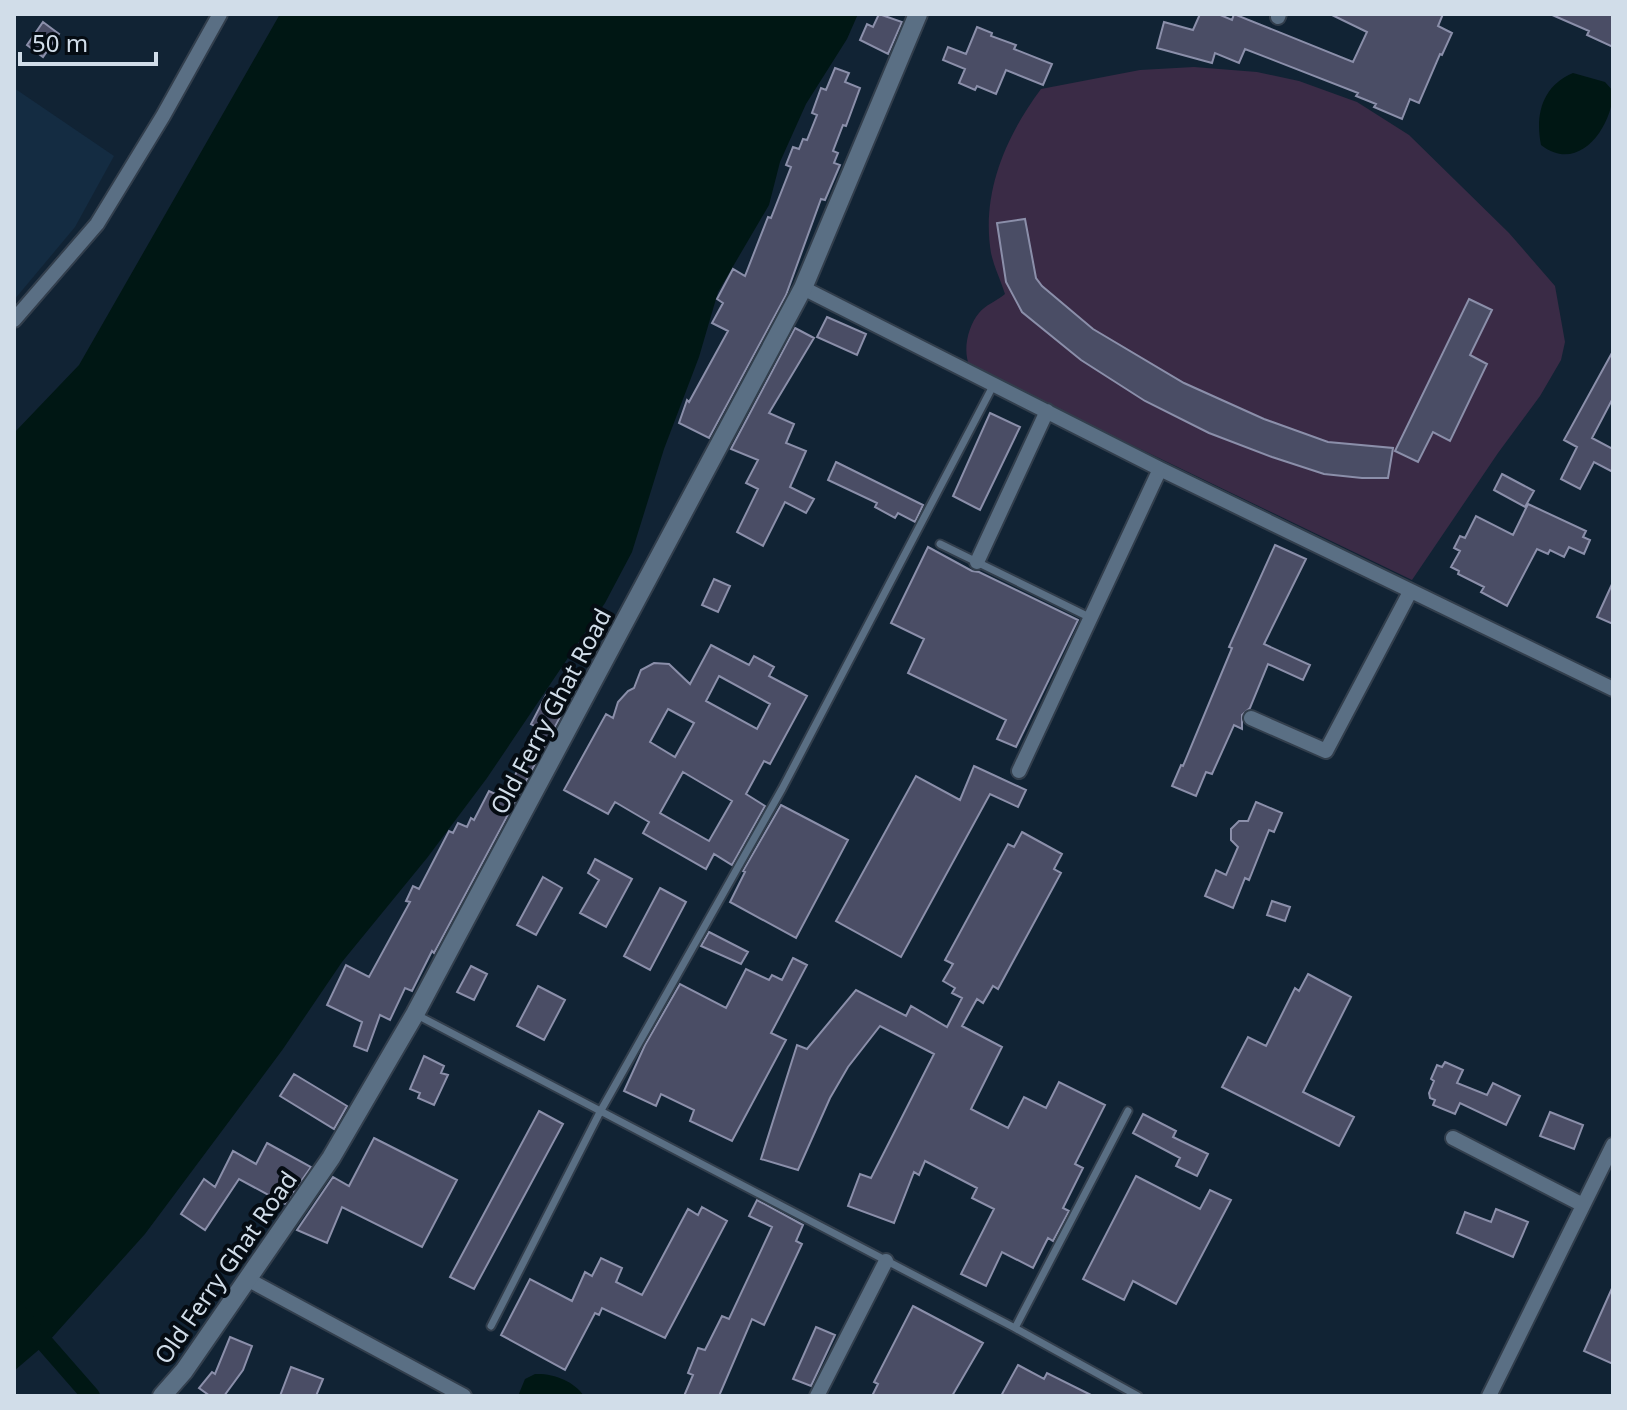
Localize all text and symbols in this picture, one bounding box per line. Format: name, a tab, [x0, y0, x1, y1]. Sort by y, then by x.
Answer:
scale bar	[20, 16, 156, 66]
text: 50 m	[32, 26, 88, 59]
street label: Old Ferry Ghat Road	[482, 602, 618, 820]
street label: Old Ferry Ghat Road	[146, 1164, 304, 1370]

